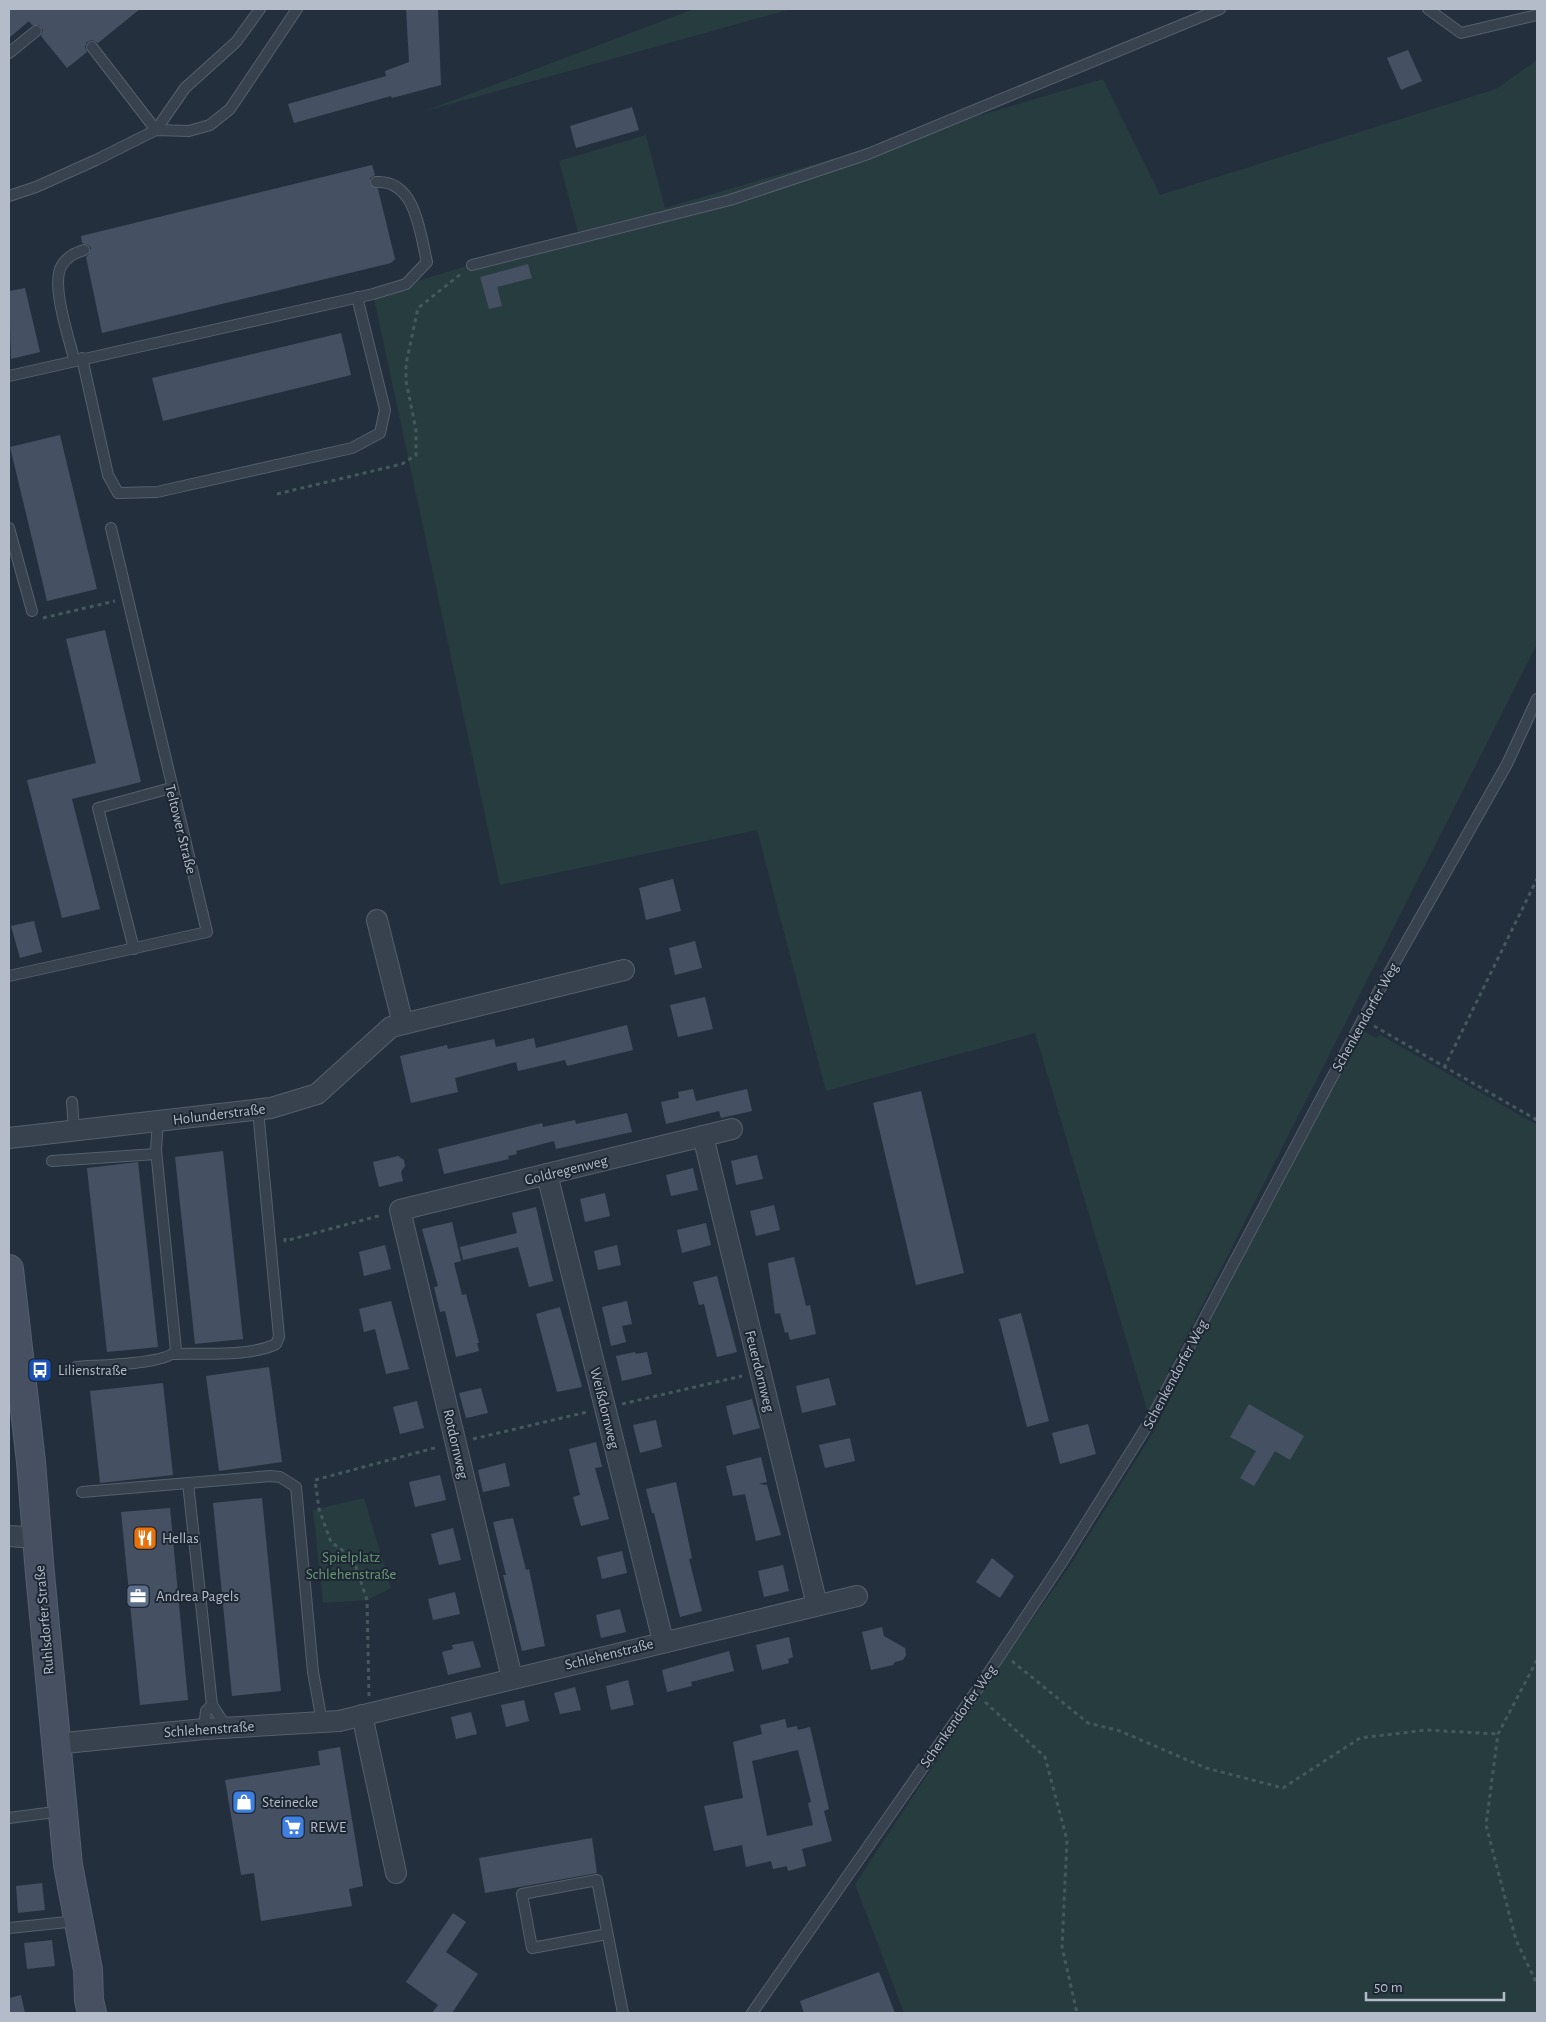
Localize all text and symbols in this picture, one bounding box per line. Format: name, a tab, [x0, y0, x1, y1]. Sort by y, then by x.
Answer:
street label: Teltower Straße	[162, 783, 199, 875]
street label: Schenkendorfer Weg	[1329, 960, 1402, 1074]
street label: Holunderstraße	[172, 1101, 266, 1128]
street label: Goldregenweg	[523, 1153, 610, 1188]
street label: Schenkendorfer Weg	[1140, 1317, 1211, 1431]
street label: Feuerdornweg	[742, 1329, 777, 1414]
bus stop icon: Lilienstraße	[27, 1357, 53, 1383]
place label: Lilienstraße	[58, 1363, 127, 1378]
street label: Weißdornweg	[587, 1366, 622, 1451]
street label: Rotdornweg	[440, 1408, 471, 1481]
restaurant icon: Hellas	[132, 1525, 158, 1551]
place label: Hellas	[162, 1531, 199, 1546]
park label: Spielplatz Schlehenstraße	[306, 1550, 396, 1582]
street label: Ruhlsdorfer Straße	[32, 1565, 57, 1675]
office icon: Andrea Pagels	[125, 1583, 151, 1609]
place label: Andrea Pagels	[156, 1589, 239, 1604]
street label: Schlehenstraße	[563, 1636, 655, 1673]
street label: Schenkendorfer Weg	[917, 1662, 1000, 1770]
street label: Schlehenstraße	[163, 1719, 255, 1740]
shop icon: Steinecke	[231, 1789, 257, 1815]
place label: Steinecke	[262, 1795, 318, 1810]
supermarket icon: REWE	[280, 1814, 306, 1840]
place label: REWE	[310, 1820, 346, 1835]
scale bar	[1366, 1970, 1504, 2002]
text: 50 m	[1374, 1980, 1403, 1995]

